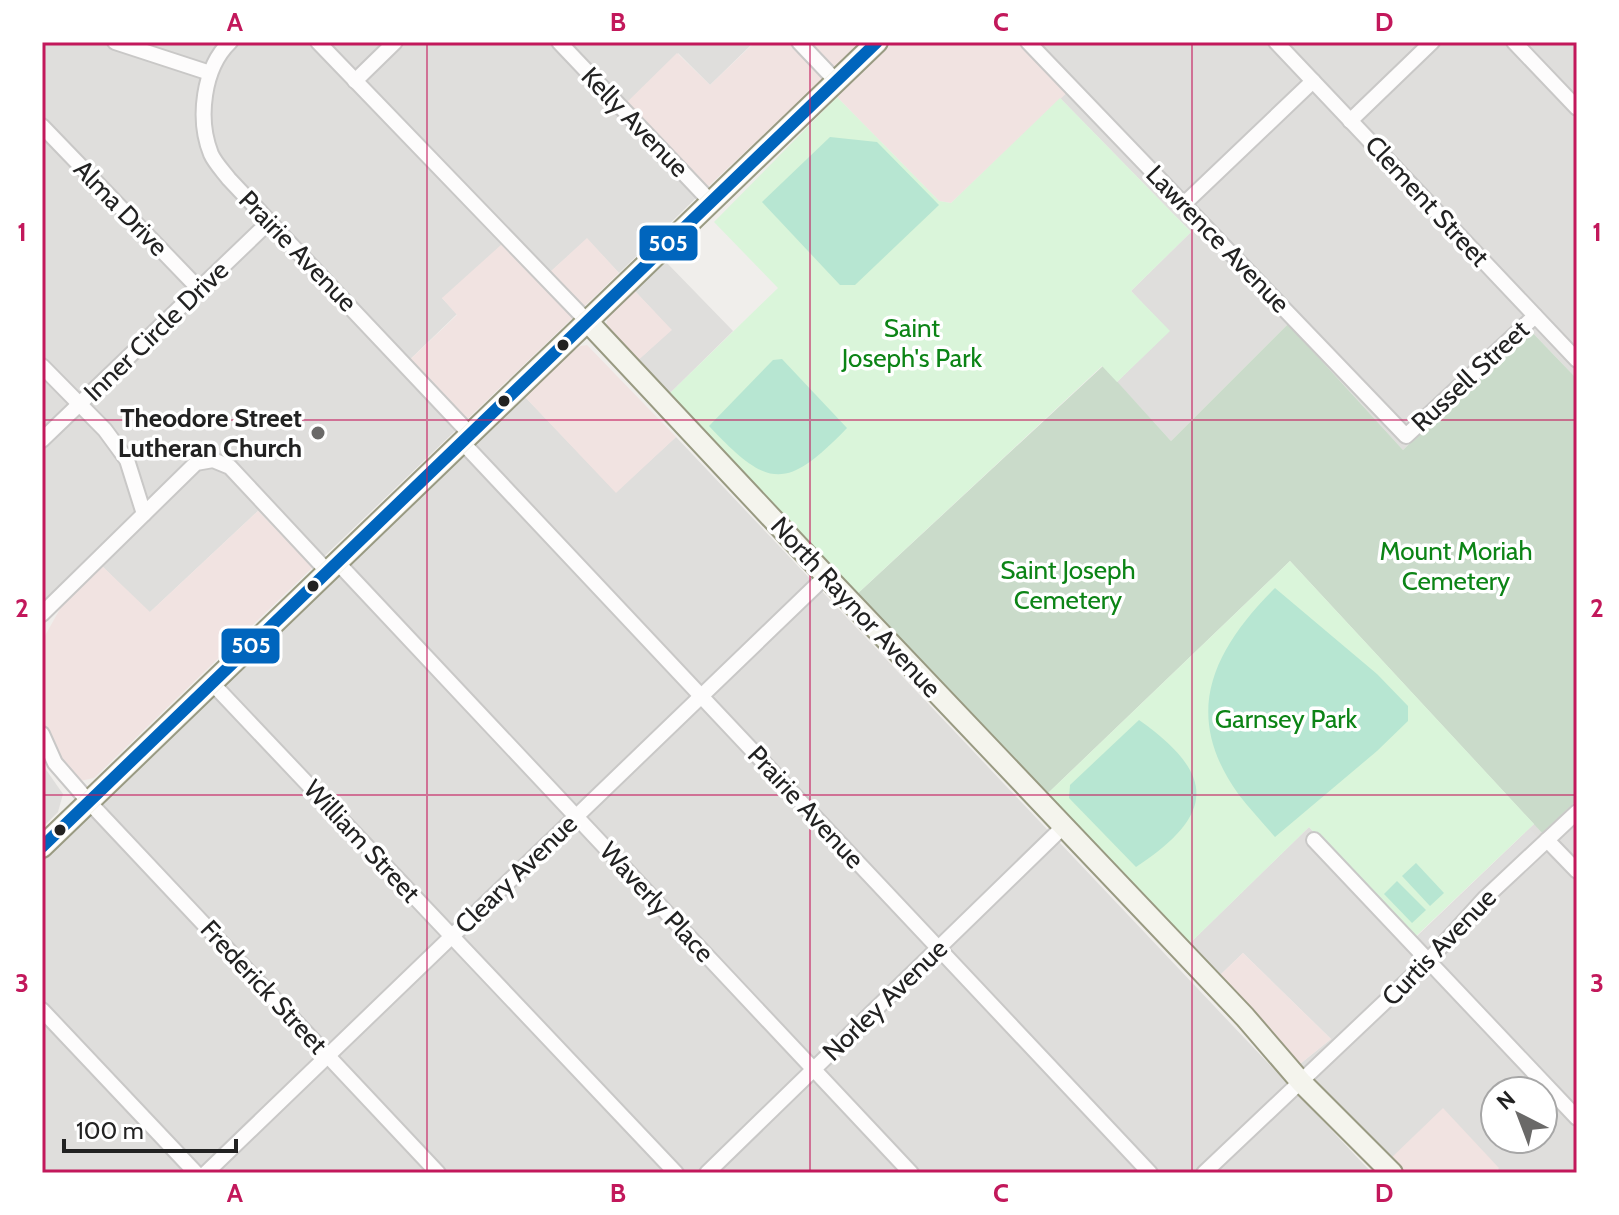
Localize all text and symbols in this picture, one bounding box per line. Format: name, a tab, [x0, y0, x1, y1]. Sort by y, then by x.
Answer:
text: A	[227, 6, 244, 38]
text: B	[610, 6, 626, 38]
text: C	[993, 6, 1009, 38]
text: D	[1375, 6, 1393, 38]
street label: Kelly Avenue	[575, 60, 695, 184]
street label: Clement Street	[1358, 129, 1496, 273]
street label: Alma Drive	[67, 153, 175, 263]
street label: Lawrence Avenue	[1139, 158, 1297, 320]
street label: Prairie Avenue	[232, 184, 364, 318]
text: 1	[17, 216, 27, 248]
text: 1	[1592, 216, 1602, 248]
line badge: 505	[638, 224, 699, 262]
text: 505	[648, 230, 688, 257]
street label: Inner Circle Drive	[77, 254, 235, 408]
park label: Saint Joseph's Park	[841, 312, 983, 374]
street label: Russell Street	[1405, 313, 1535, 438]
unlabelled marker	[555, 337, 571, 353]
unlabelled marker	[496, 393, 512, 409]
place label: Theodore Street Lutheran Church	[118, 402, 302, 464]
marker: Theodore Street Lutheran Church	[309, 424, 327, 442]
street label: North Raynor Avenue	[764, 510, 948, 704]
park label: Mount Moriah Cemetery	[1379, 535, 1533, 597]
park label: Saint Joseph Cemetery	[1000, 554, 1136, 616]
unlabelled marker	[305, 578, 321, 594]
text: 2	[15, 592, 29, 624]
text: 2	[1590, 592, 1604, 624]
line badge: 505	[220, 627, 281, 665]
text: 505	[231, 632, 271, 659]
park label: Garnsey Park	[1215, 703, 1358, 735]
street label: Prairie Avenue	[741, 739, 871, 875]
street label: William Street	[297, 773, 427, 909]
street label: Cleary Avenue	[448, 808, 584, 940]
unlabelled marker	[52, 822, 68, 838]
street label: Waverly Place	[593, 835, 721, 969]
street label: Curtis Avenue	[1375, 882, 1503, 1012]
street label: Frederick Street	[194, 913, 334, 1061]
street label: Norley Avenue	[816, 933, 954, 1067]
text: 3	[15, 967, 29, 999]
text: 3	[1590, 967, 1604, 999]
north arrow	[1479, 1075, 1559, 1155]
text: N	[1491, 1085, 1521, 1116]
scale bar	[64, 1103, 236, 1153]
text: 100 m	[76, 1116, 144, 1145]
text: A	[227, 1177, 244, 1209]
text: B	[610, 1177, 626, 1209]
text: C	[993, 1177, 1009, 1209]
text: D	[1375, 1177, 1393, 1209]

